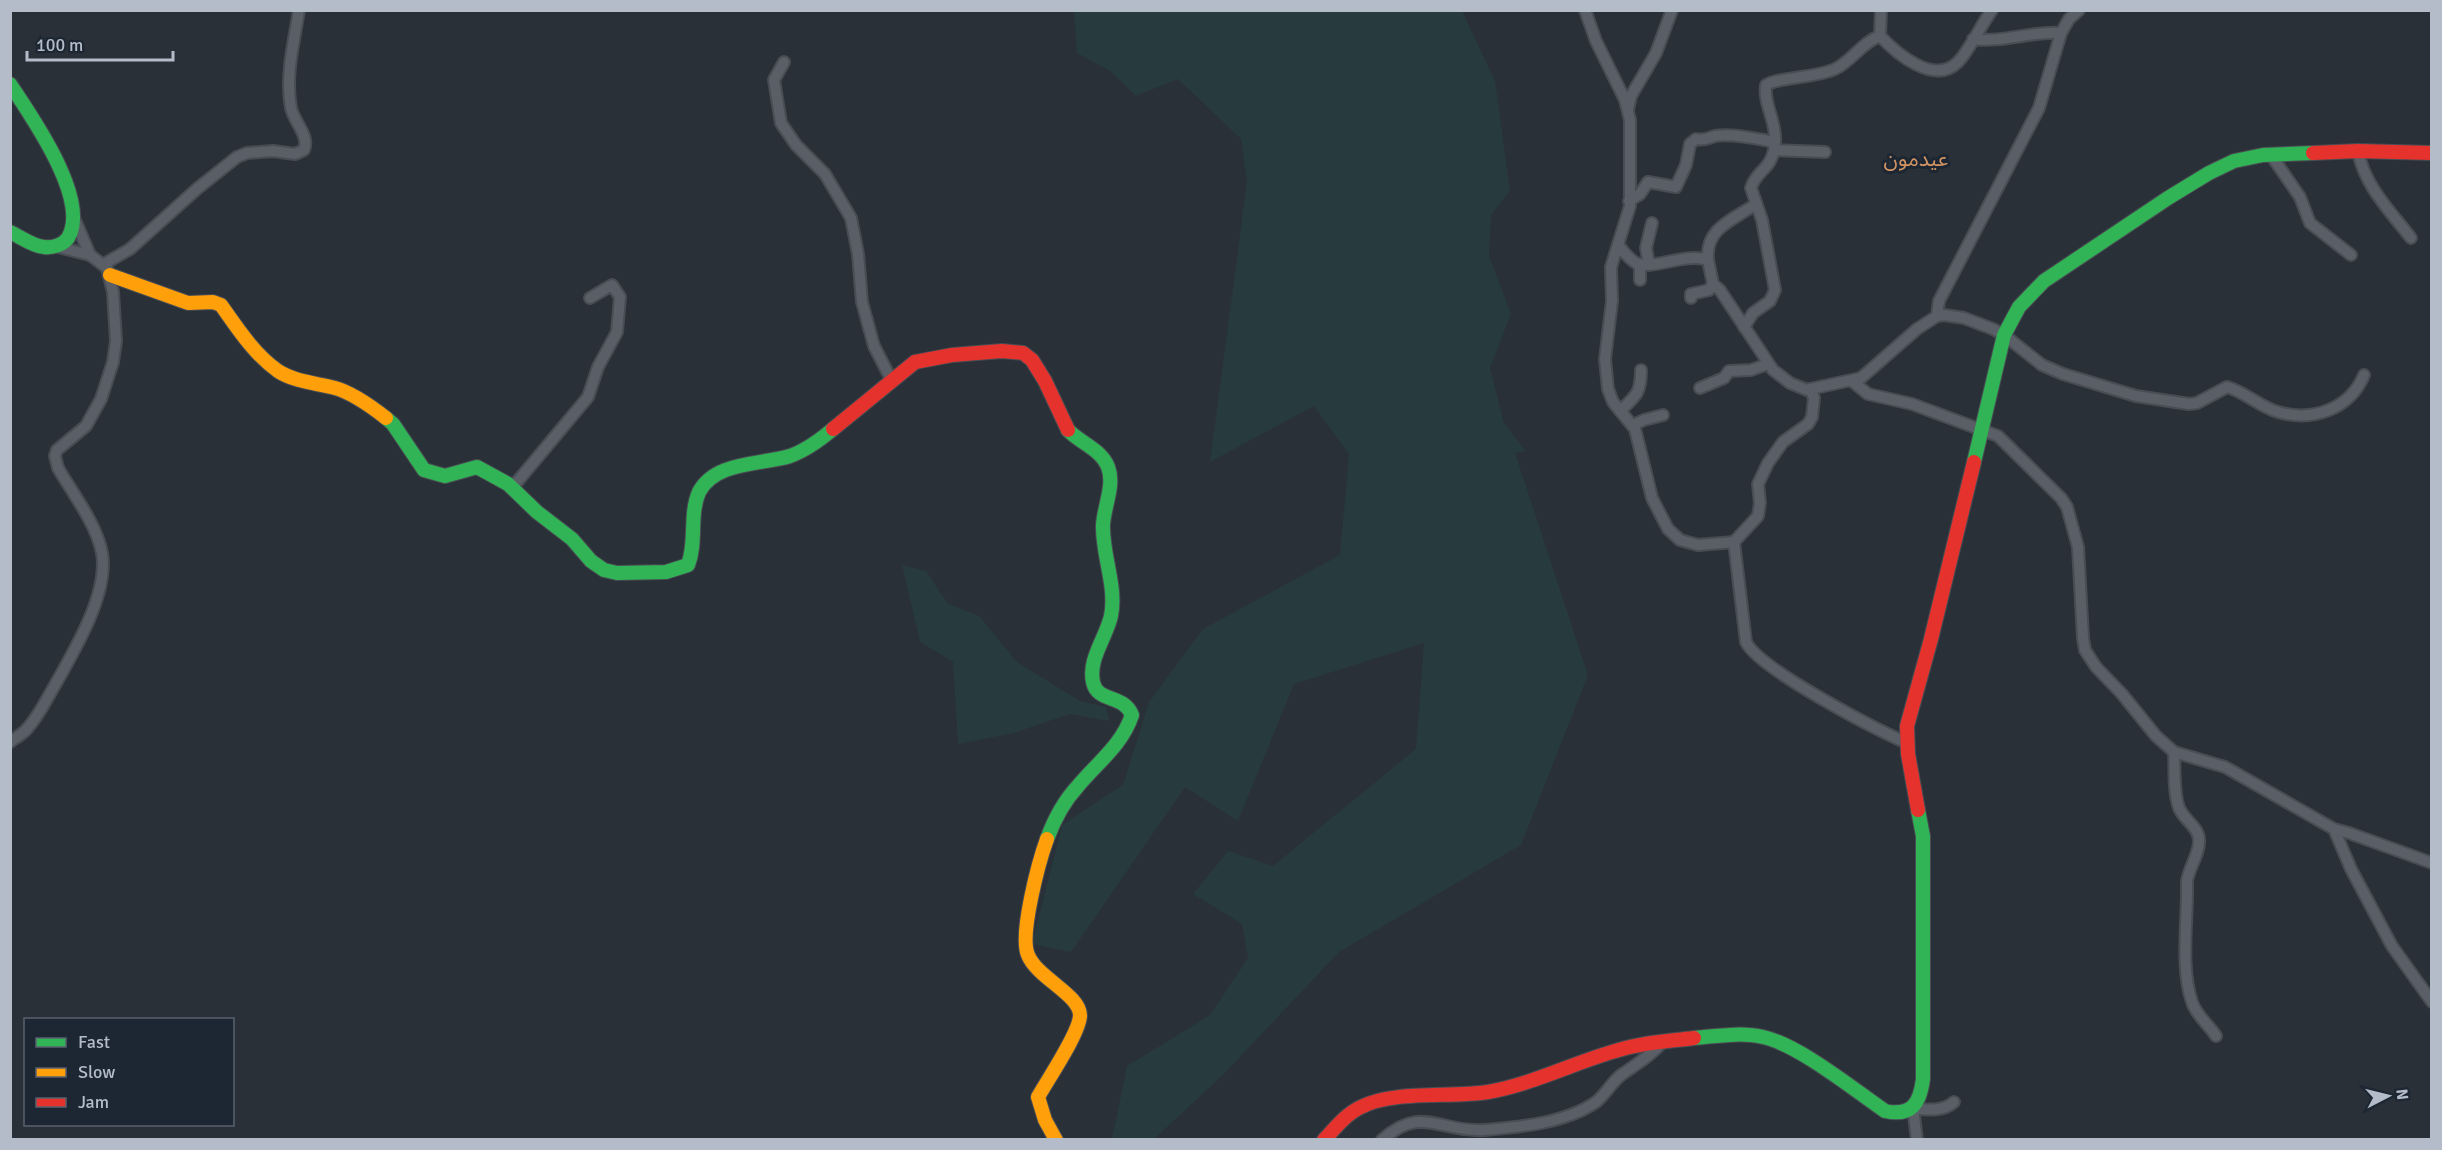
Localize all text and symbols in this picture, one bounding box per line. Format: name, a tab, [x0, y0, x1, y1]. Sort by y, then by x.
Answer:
scale bar	[27, 24, 172, 62]
text: 100 m	[36, 34, 83, 56]
district label: عيدمون	[1884, 146, 1948, 172]
legend	[24, 1018, 234, 1126]
text: Fast	[78, 1031, 110, 1053]
text: Slow	[78, 1061, 115, 1083]
north arrow	[2358, 1066, 2418, 1126]
text: N	[2391, 1088, 2412, 1101]
text: Jam	[78, 1091, 109, 1113]

